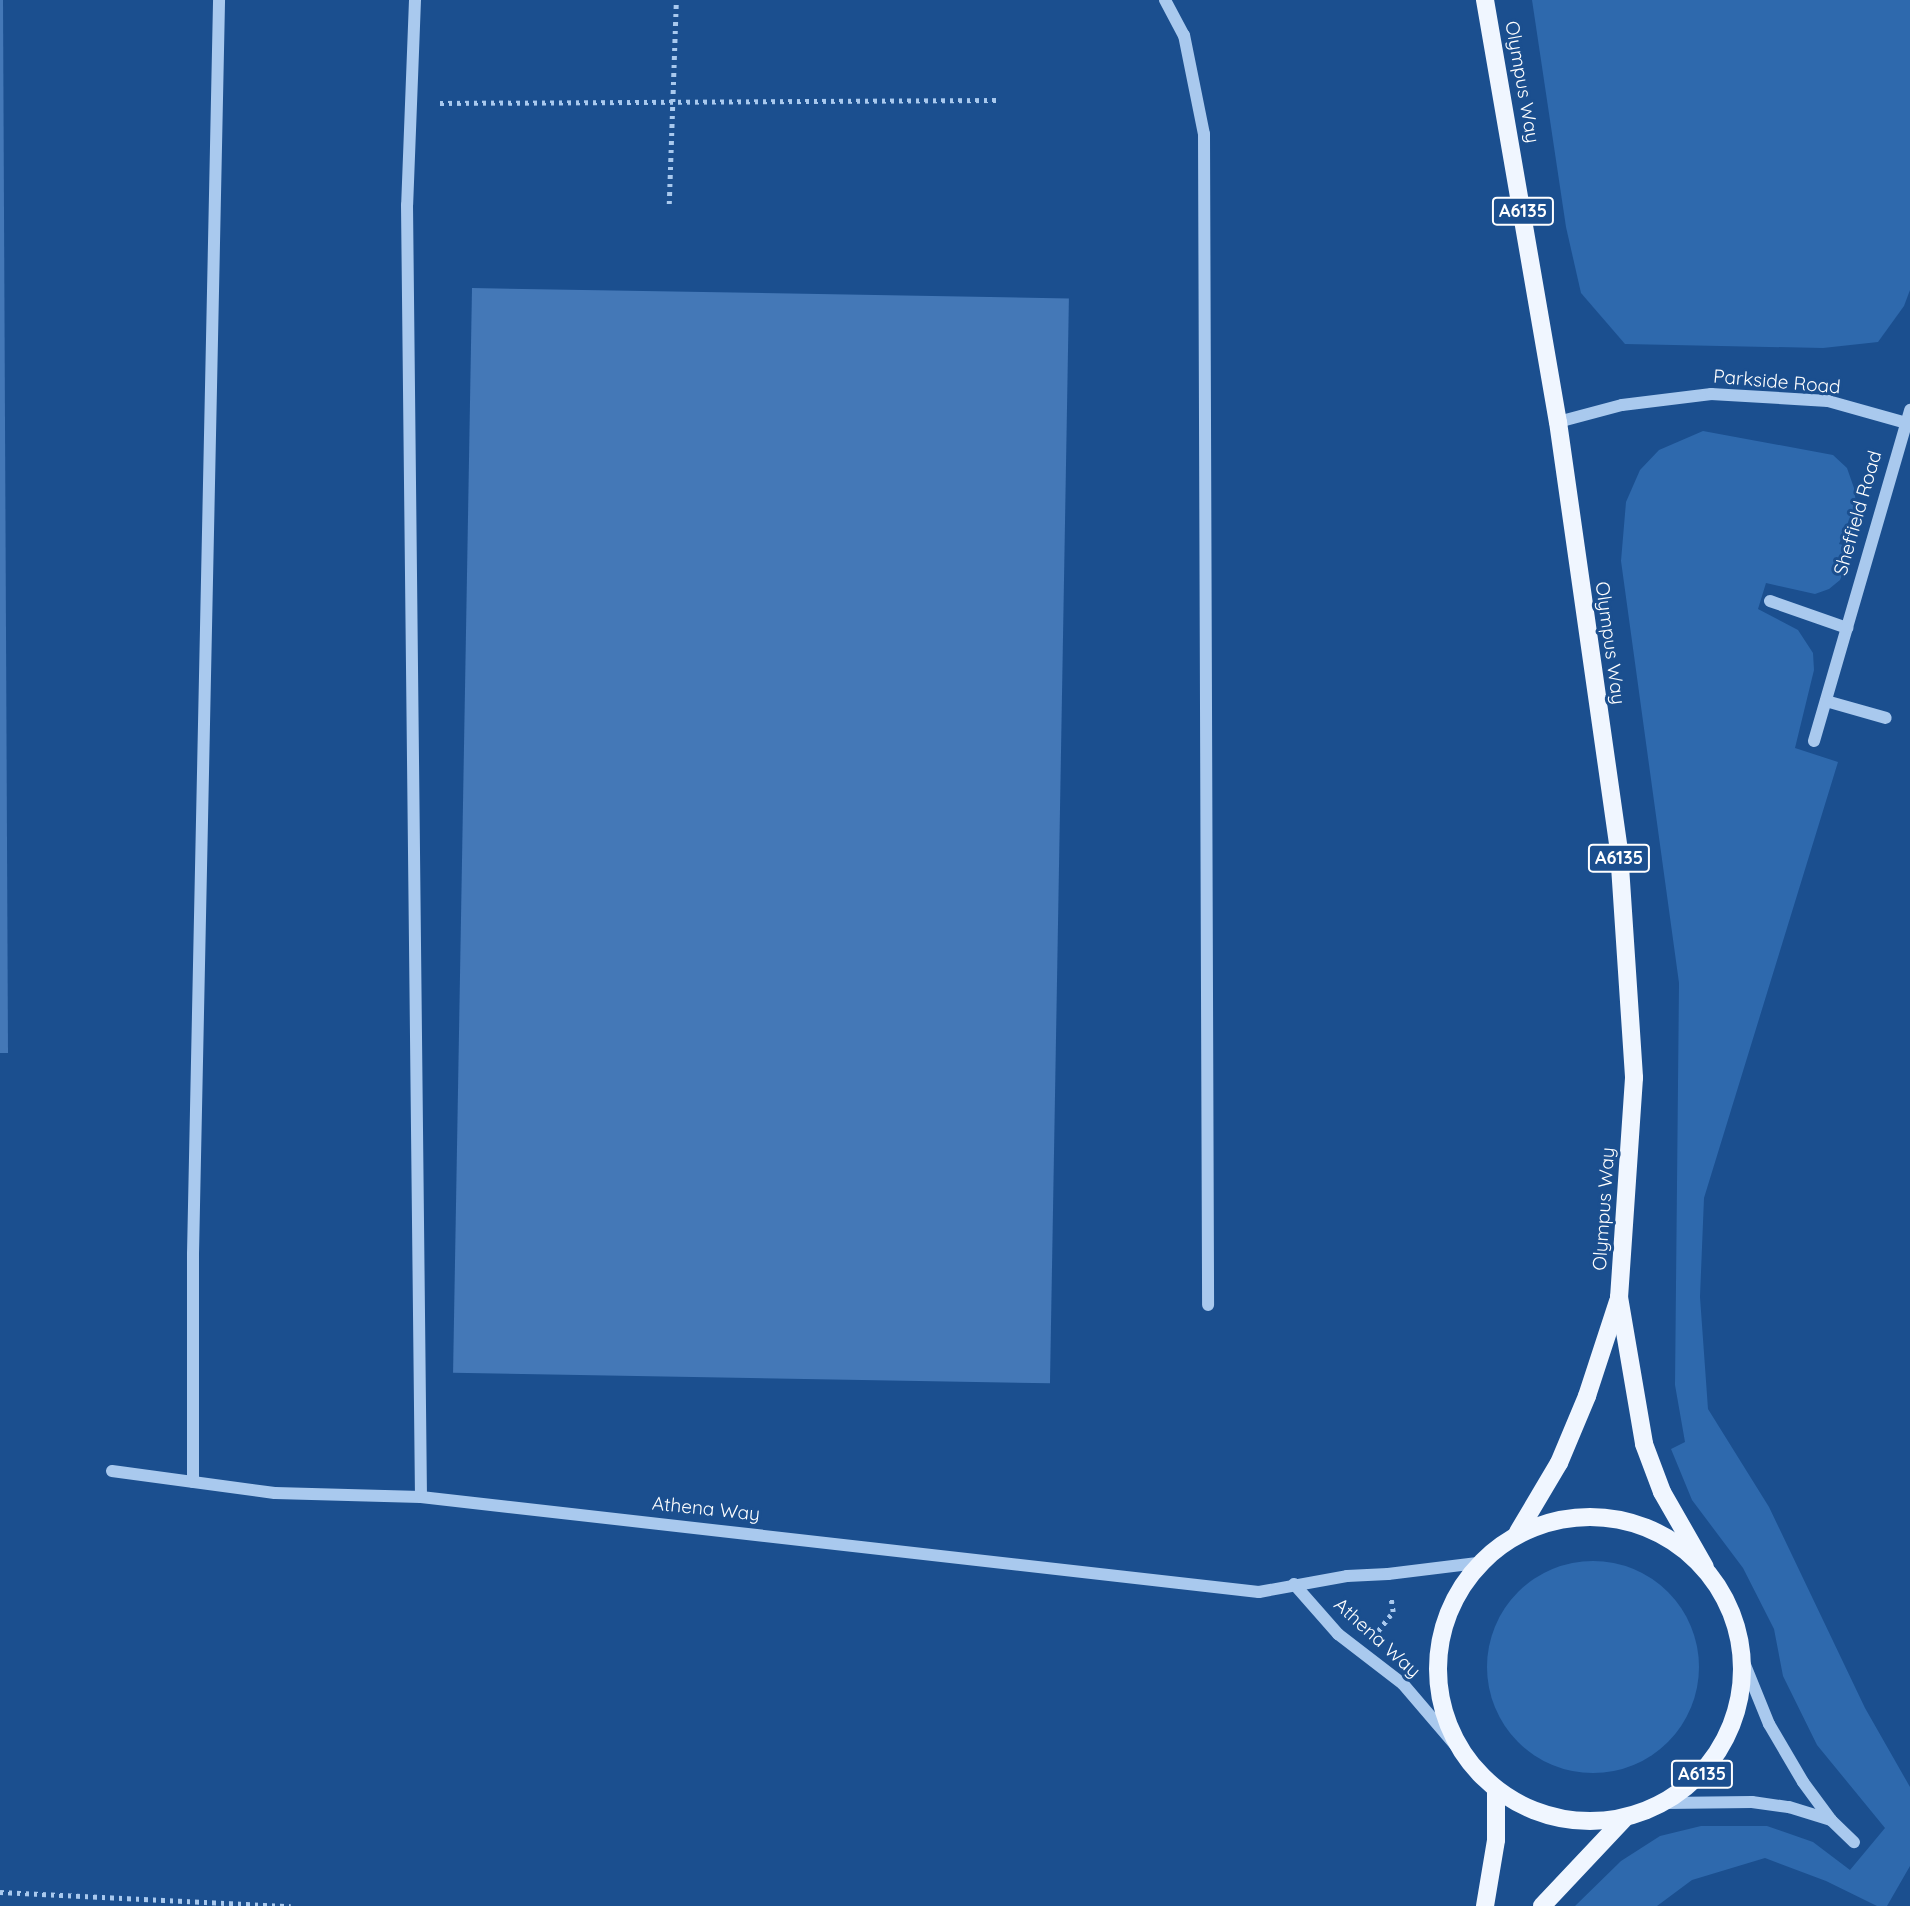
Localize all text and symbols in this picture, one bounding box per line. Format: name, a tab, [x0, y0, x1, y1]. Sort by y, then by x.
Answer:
street label: Olympus Way	[1500, 19, 1544, 145]
road number: A6135	[1492, 196, 1554, 226]
street label: Parkside Road	[1712, 365, 1842, 399]
street label: Sheffield Road	[1829, 448, 1887, 578]
street label: Olympus Way	[1590, 580, 1630, 706]
road number: A6135	[1588, 844, 1650, 872]
street label: Olympus Way	[1588, 1147, 1620, 1271]
street label: Athena Way	[651, 1492, 761, 1526]
street label: Athena Way	[1329, 1593, 1425, 1683]
road number: A6135	[1670, 1759, 1734, 1788]

